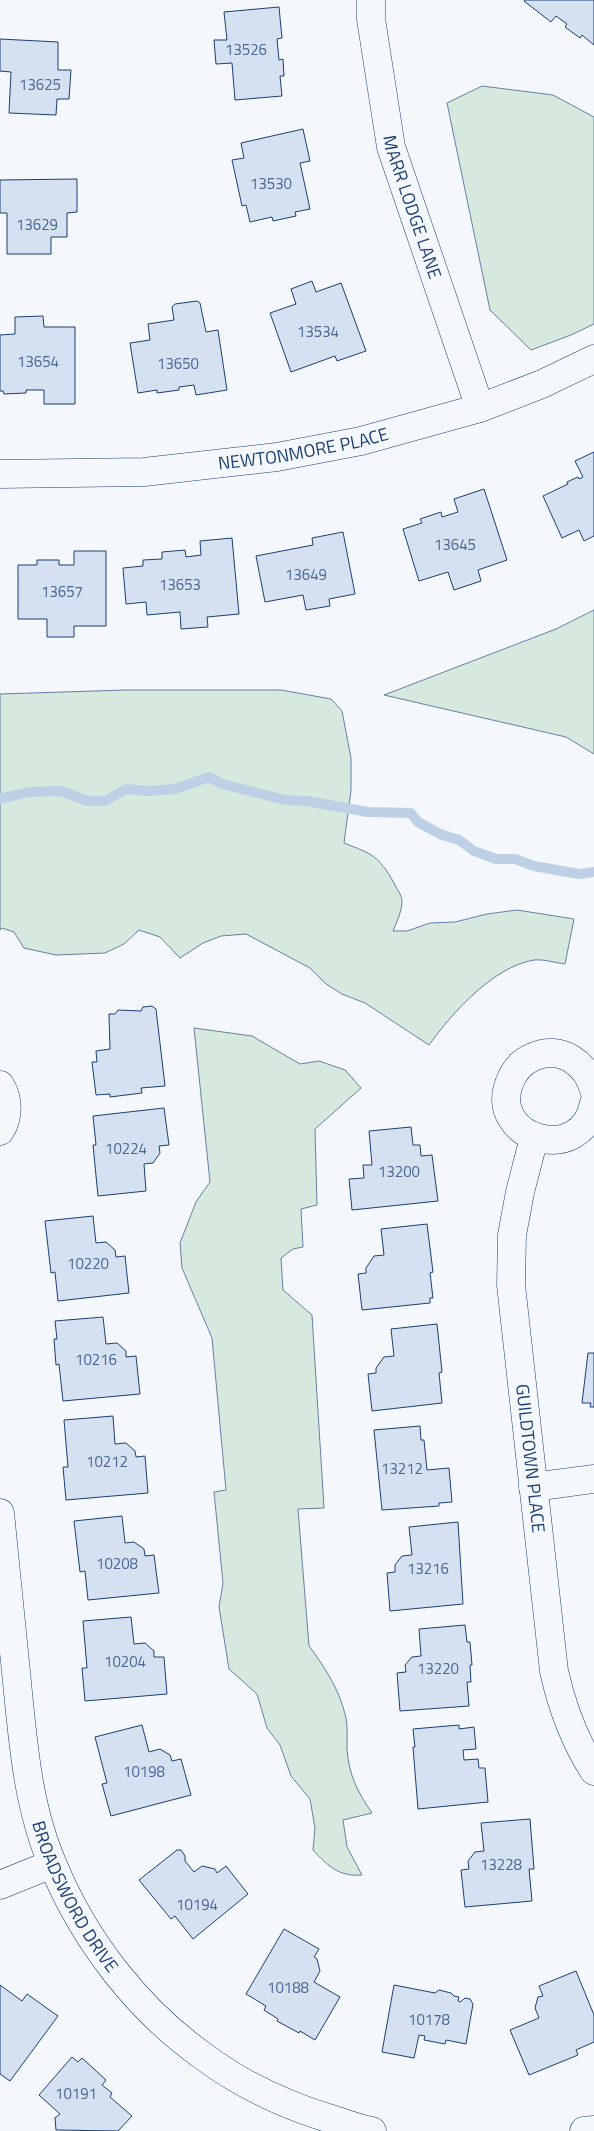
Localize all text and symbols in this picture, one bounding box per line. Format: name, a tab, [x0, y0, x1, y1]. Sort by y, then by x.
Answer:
house number: 13526	[225, 38, 267, 61]
house number: 13625	[19, 73, 61, 96]
street label: MARR LODGE LANE	[376, 133, 449, 282]
house number: 13530	[250, 172, 292, 195]
house number: 13629	[16, 213, 58, 236]
house number: 13534	[297, 320, 339, 343]
house number: 13654	[17, 350, 59, 373]
house number: 13650	[157, 352, 199, 375]
street label: NEWTONMORE PLACE	[216, 420, 392, 477]
house number: 13645	[434, 533, 476, 556]
house number: 13649	[285, 563, 327, 586]
house number: 13653	[159, 573, 201, 596]
house number: 13657	[41, 580, 83, 603]
house number: 10224	[105, 1137, 147, 1160]
house number: 13200	[378, 1160, 420, 1183]
house number: 10220	[67, 1252, 109, 1275]
house number: 10216	[75, 1348, 117, 1371]
street label: GUILDTOWN PLACE	[509, 1383, 553, 1534]
house number: 10212	[86, 1450, 128, 1473]
house number: 13212	[381, 1457, 423, 1480]
house number: 10208	[96, 1552, 138, 1575]
house number: 13216	[407, 1557, 449, 1580]
house number: 10204	[104, 1650, 146, 1673]
house number: 13220	[417, 1657, 459, 1680]
house number: 10198	[123, 1760, 165, 1783]
street label: BROADSWORD DRIVE	[25, 1818, 125, 1978]
house number: 13228	[480, 1853, 522, 1876]
house number: 10194	[176, 1893, 218, 1916]
house number: 10188	[267, 1976, 309, 1999]
house number: 10178	[408, 2008, 450, 2031]
house number: 10191	[55, 2082, 97, 2105]

